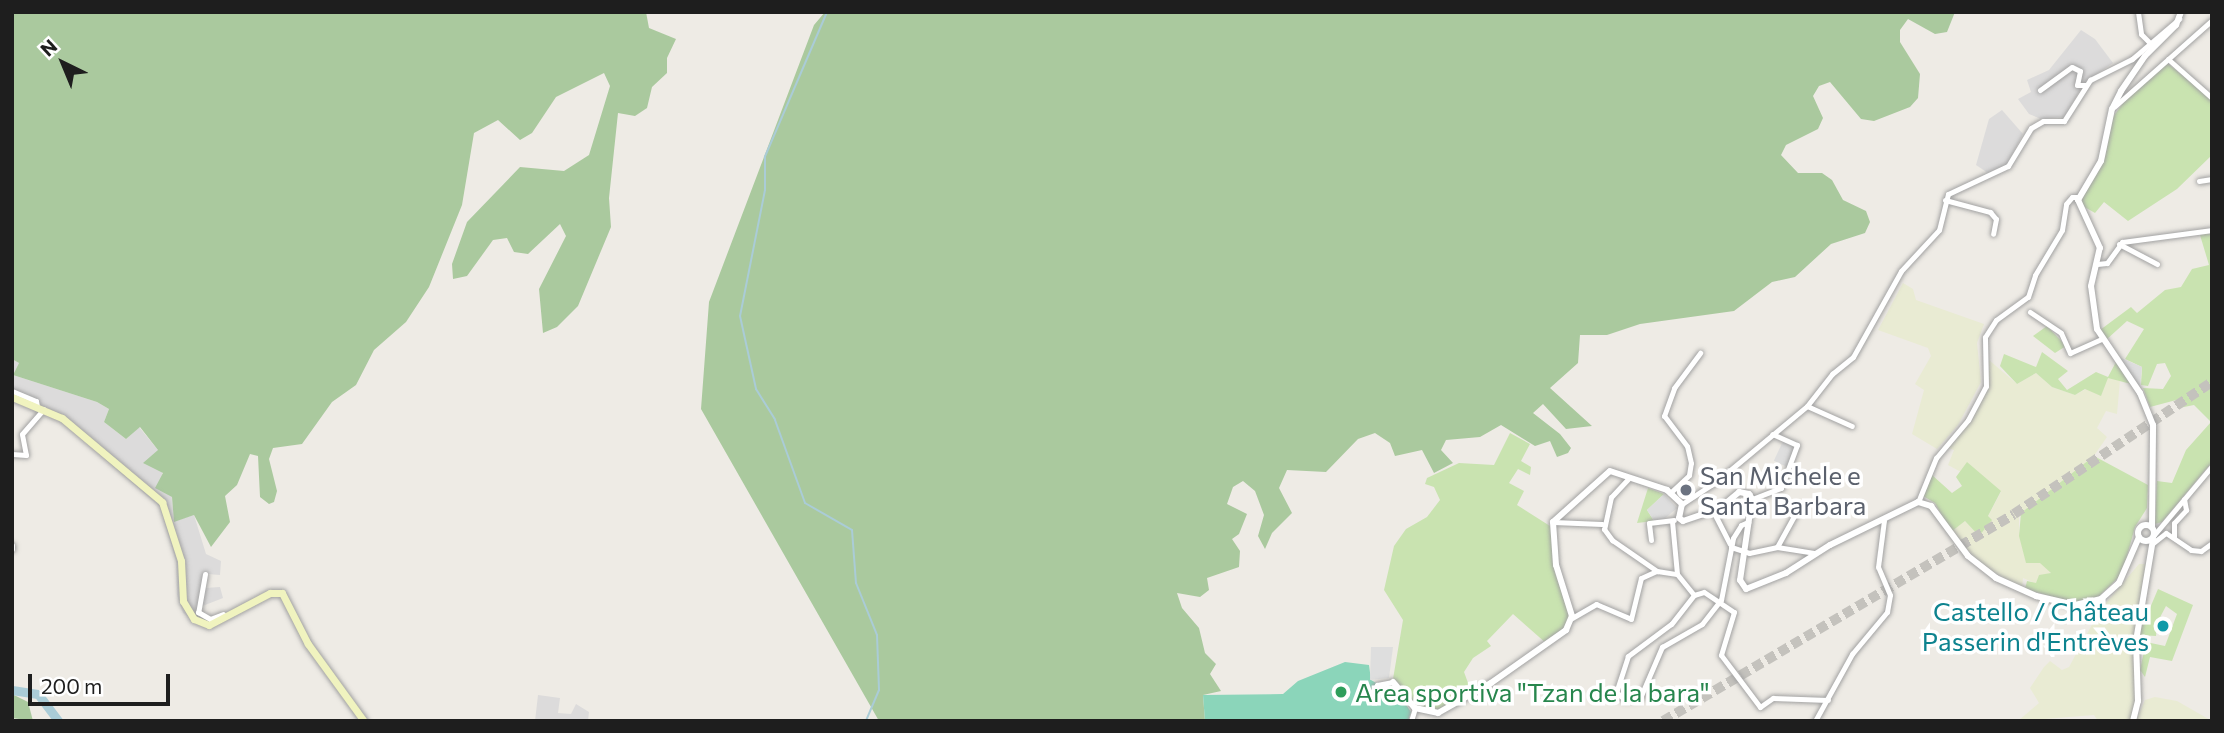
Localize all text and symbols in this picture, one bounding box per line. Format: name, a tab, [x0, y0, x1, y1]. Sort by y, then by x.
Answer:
north arrow	[28, 28, 98, 98]
text: N	[35, 34, 61, 61]
place label: San Michele e Santa Barbara	[1700, 459, 1866, 520]
marker: San Michele e Santa Barbara	[1678, 482, 1694, 498]
place label: Castello / Château Passerin d'Entrèves	[1922, 595, 2149, 656]
marker: Castello / Château Passerin d'Entrèves	[2155, 618, 2171, 634]
scale bar	[32, 660, 173, 704]
text: 200 m	[41, 673, 102, 698]
place label: Area sportiva "Tzan de la bara"	[1355, 676, 1710, 708]
marker: Area sportiva "Tzan de la bara"	[1333, 684, 1349, 700]

